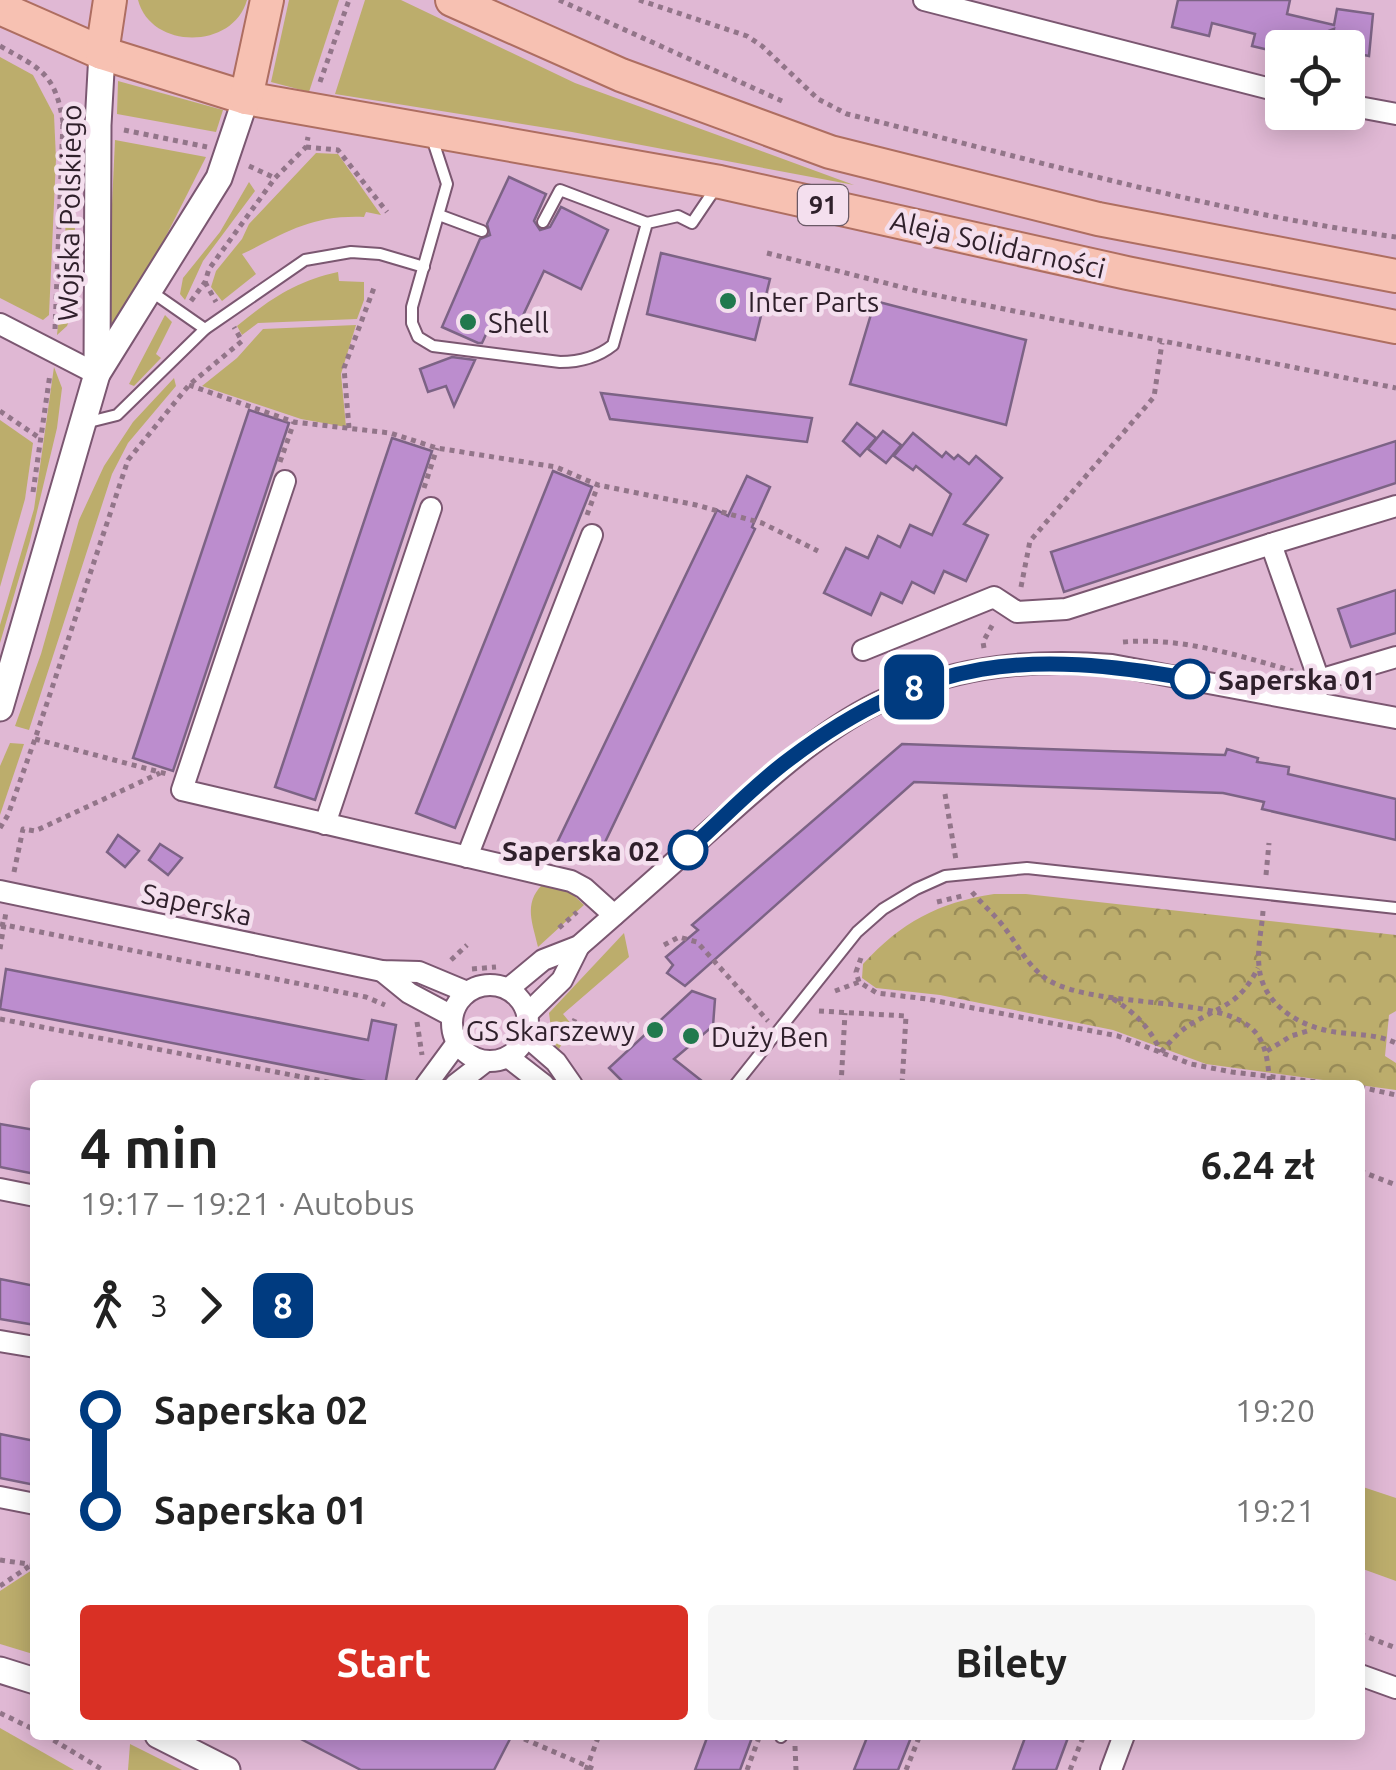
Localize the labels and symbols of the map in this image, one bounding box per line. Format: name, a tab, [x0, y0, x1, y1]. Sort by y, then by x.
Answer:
street label: Wojska Polskiego	[52, 104, 86, 322]
road number: 91	[798, 185, 848, 225]
street label: Aleja Solidarności	[888, 204, 1108, 284]
place label: Inter Parts	[748, 286, 879, 317]
marker: Inter Parts	[717, 290, 739, 312]
place label: Shell	[488, 307, 549, 338]
marker: Shell	[457, 311, 479, 333]
line badge: 8	[882, 654, 946, 720]
marker: Saperska 01	[1171, 660, 1209, 698]
place label: Saperska 01	[1218, 664, 1376, 695]
marker: Saperska 02	[669, 831, 707, 869]
place label: Saperska 02	[502, 835, 660, 866]
street label: Saperska	[139, 877, 255, 931]
place label: GS Skarszewy	[466, 1015, 635, 1046]
marker: GS Skarszewy	[644, 1019, 666, 1041]
place label: Duży Ben	[711, 1021, 829, 1052]
marker: Duży Ben	[680, 1025, 702, 1047]

